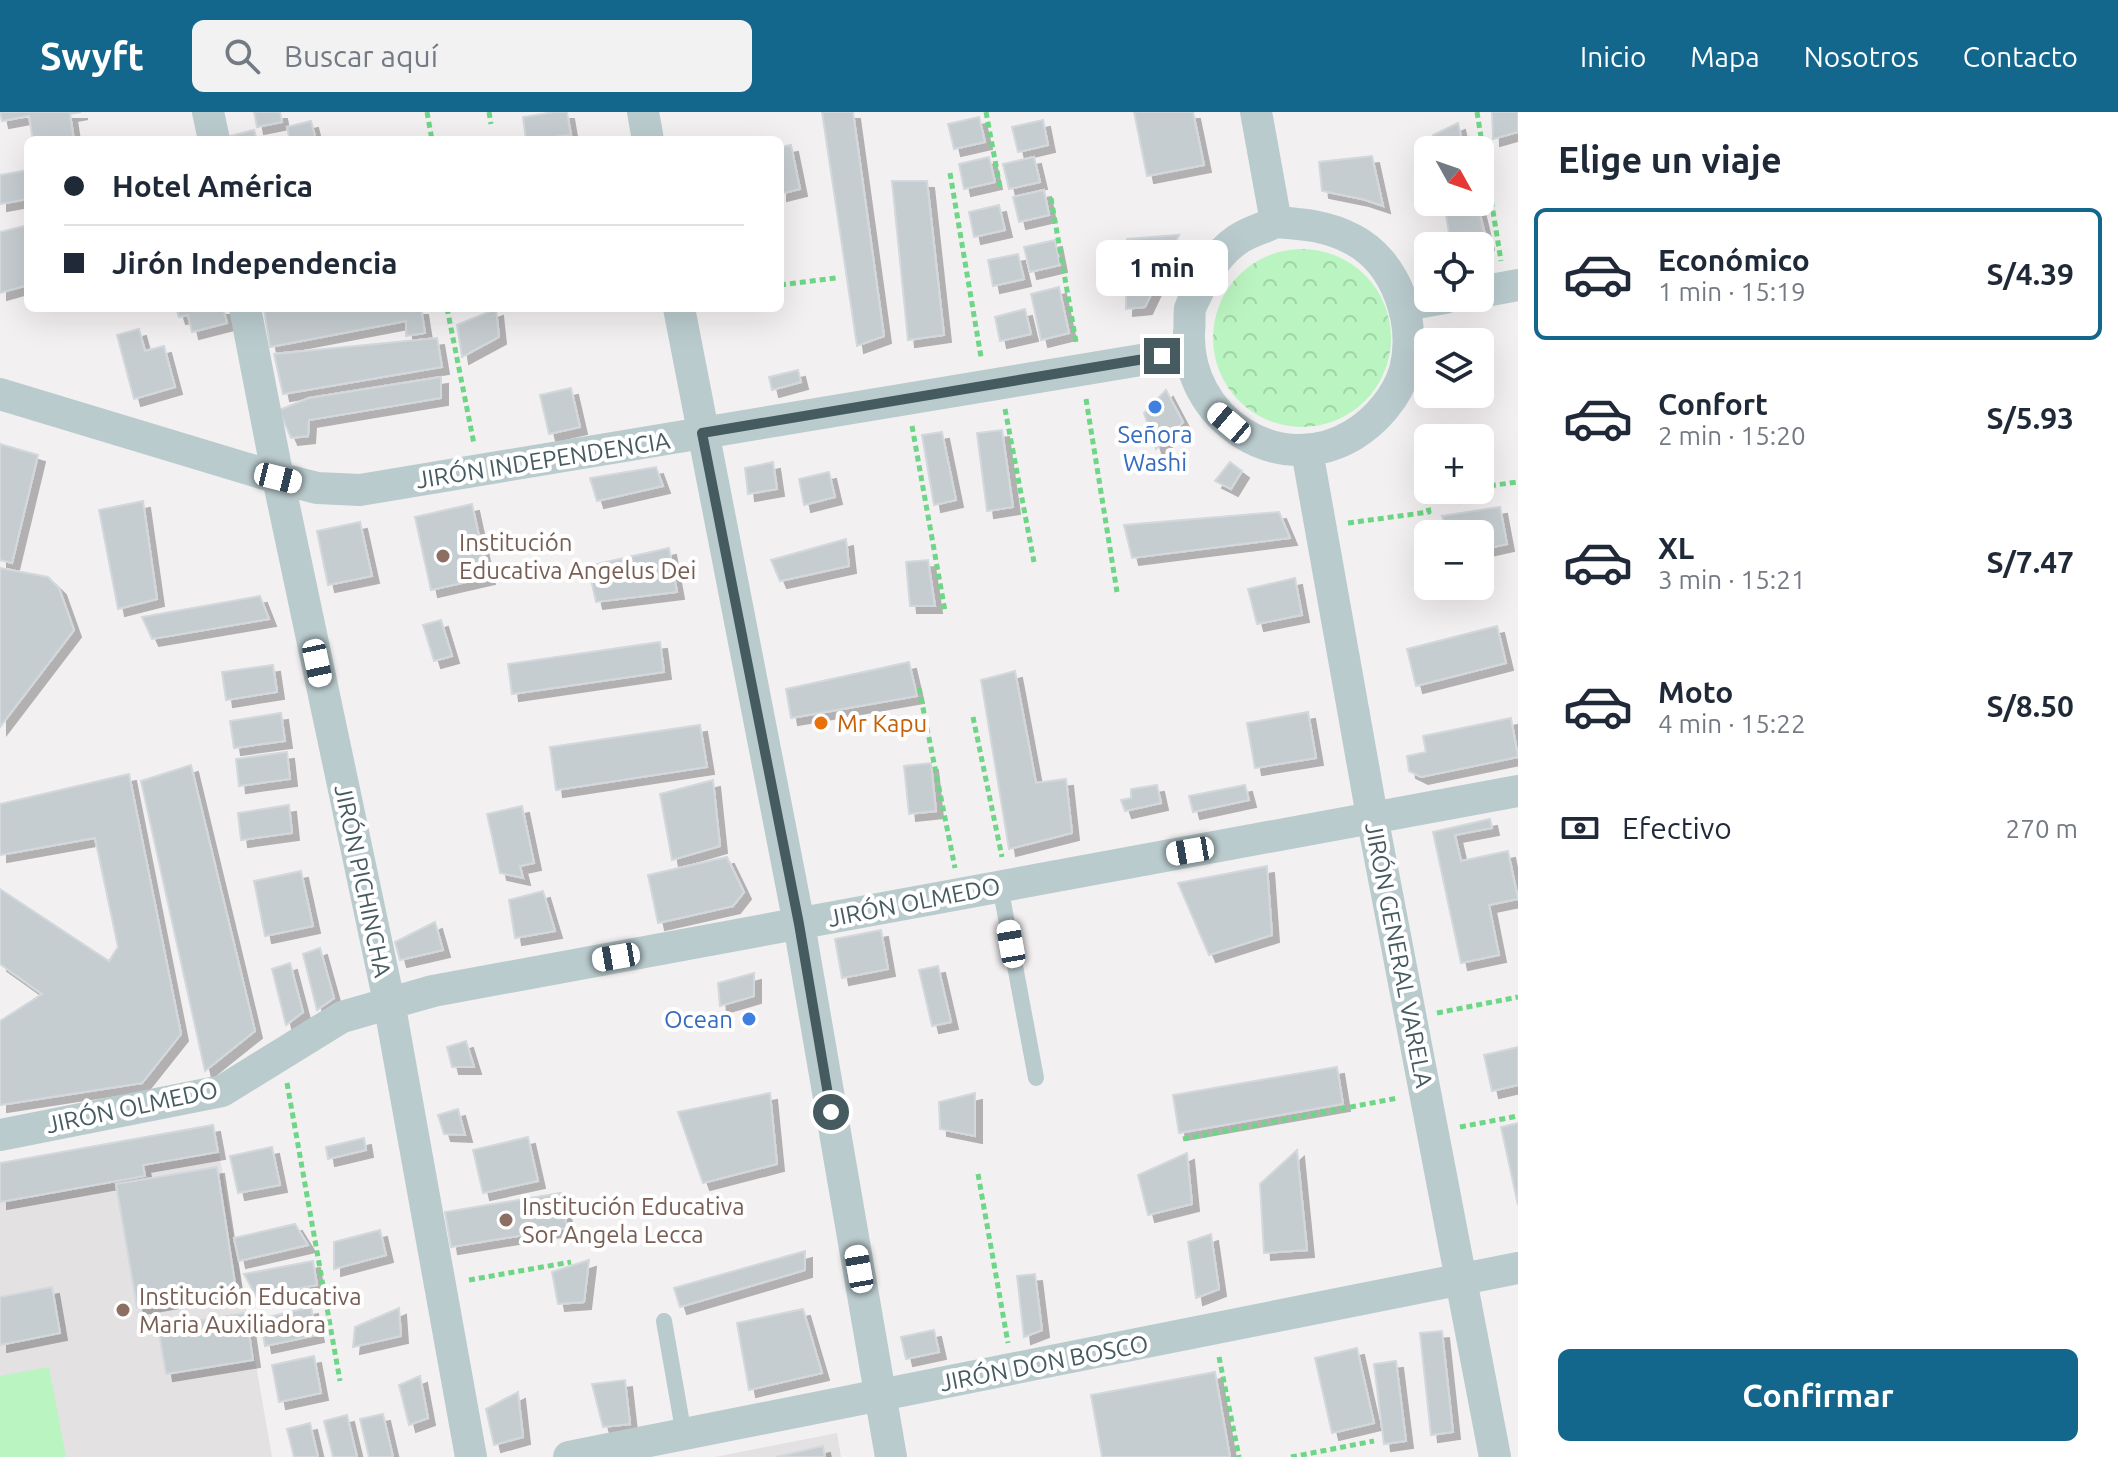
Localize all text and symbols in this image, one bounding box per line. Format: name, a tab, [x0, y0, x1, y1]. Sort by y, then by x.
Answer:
search box	[192, 20, 752, 92]
icon: search	[220, 34, 264, 78]
text: Swyft	[40, 35, 144, 77]
text: Buscar aquí	[284, 39, 438, 73]
text: Inicio	[1580, 41, 1646, 72]
text: Mapa	[1690, 41, 1760, 72]
text: Nosotros	[1804, 41, 1919, 72]
text: Contacto	[1963, 41, 2078, 72]
north arrow	[1414, 136, 1494, 216]
map controls	[1414, 136, 1494, 600]
text: Elige un viaje	[1558, 139, 1782, 180]
text: Hotel América	[112, 169, 313, 203]
button: locate	[1414, 232, 1494, 312]
icon: car	[1562, 238, 1634, 310]
callout: 1 min	[1096, 240, 1228, 296]
text: Económico	[1658, 243, 1810, 277]
text: Jirón Independencia	[112, 246, 398, 280]
text: 1 min	[1129, 253, 1195, 282]
text: S/4.39	[1987, 257, 2074, 291]
text: 1 min · 15:19	[1658, 277, 1806, 306]
button: layers	[1414, 328, 1494, 408]
route end	[1144, 338, 1180, 374]
icon: car	[1562, 382, 1634, 454]
text: Confort	[1658, 387, 1768, 421]
marker: Señora Washi	[1146, 398, 1164, 416]
car	[1203, 398, 1255, 448]
text: S/5.93	[1987, 401, 2074, 435]
place label: Señora Washi	[1118, 421, 1192, 476]
text: 2 min · 15:20	[1658, 421, 1806, 450]
button: +	[1414, 424, 1494, 504]
street label: JIRÓN INDEPENDENCIA	[414, 426, 672, 493]
car	[252, 461, 304, 495]
button: −	[1414, 520, 1494, 600]
icon: car	[1562, 526, 1634, 598]
place label: Institución Educativa Angelus Dei	[459, 529, 696, 584]
text: XL	[1658, 531, 1694, 565]
text: S/7.47	[1987, 545, 2074, 579]
marker: Institución Educativa Angelus Dei	[434, 547, 452, 565]
text: 3 min · 15:21	[1658, 565, 1806, 594]
car	[300, 637, 334, 689]
icon: car	[1562, 670, 1634, 742]
text: Moto	[1658, 675, 1733, 709]
text: S/8.50	[1987, 689, 2074, 723]
text: 4 min · 15:22	[1658, 709, 1806, 738]
place label: Mr Kapu	[837, 710, 927, 737]
marker: Mr Kapu	[812, 714, 830, 732]
street label: JIRÓN PICHINCHA	[329, 782, 398, 980]
icon: cash	[1558, 806, 1602, 850]
text: Efectivo	[1622, 811, 1732, 845]
text: 270 m	[2006, 814, 2078, 843]
street label: JIRÓN GENERAL VARELA	[1360, 820, 1439, 1090]
car	[1164, 835, 1216, 867]
street label: JIRÓN OLMEDO	[825, 871, 1002, 932]
car	[995, 918, 1027, 970]
car	[590, 941, 642, 973]
place label: Ocean	[664, 1006, 733, 1033]
marker: Ocean	[740, 1010, 758, 1028]
street label: JIRÓN OLMEDO	[43, 1075, 220, 1138]
route start	[813, 1094, 849, 1130]
place label: Institución Educativa Sor Angela Lecca	[522, 1193, 745, 1248]
marker: Institución Educativa Sor Angela Lecca	[497, 1211, 515, 1229]
car	[843, 1243, 875, 1295]
place label: Institución Educativa Maria Auxiliadora	[139, 1283, 362, 1338]
marker: Institución Educativa Maria Auxiliadora	[114, 1301, 132, 1319]
street label: JIRÓN DON BOSCO	[937, 1329, 1151, 1396]
button: Confirmar	[1558, 1349, 2078, 1441]

